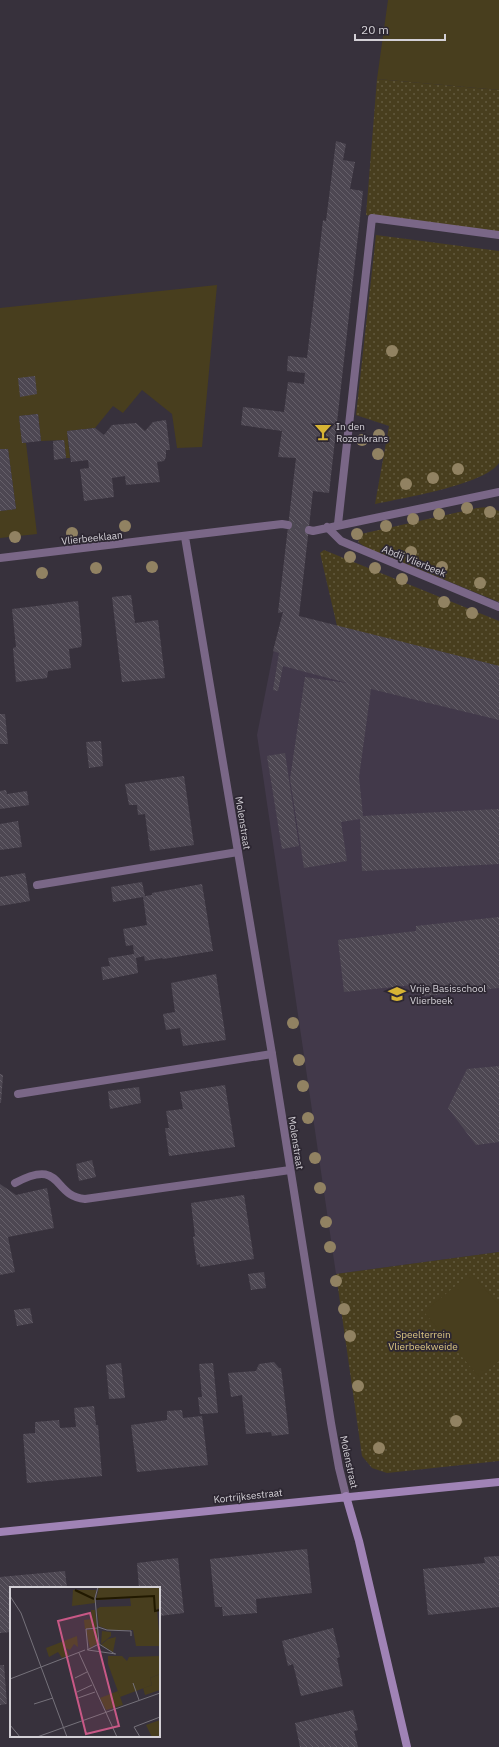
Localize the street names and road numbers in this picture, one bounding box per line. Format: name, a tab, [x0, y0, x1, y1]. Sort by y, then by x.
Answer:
street label: Vlierbeeklaan	[61, 528, 123, 548]
street label: Abdij Vlierbeek	[380, 542, 449, 580]
street label: Molenstraat	[232, 795, 254, 851]
street label: Molenstraat	[285, 1115, 307, 1171]
street label: Molenstraat	[337, 1434, 361, 1490]
street label: Kortrijksestraat	[213, 1486, 284, 1506]

